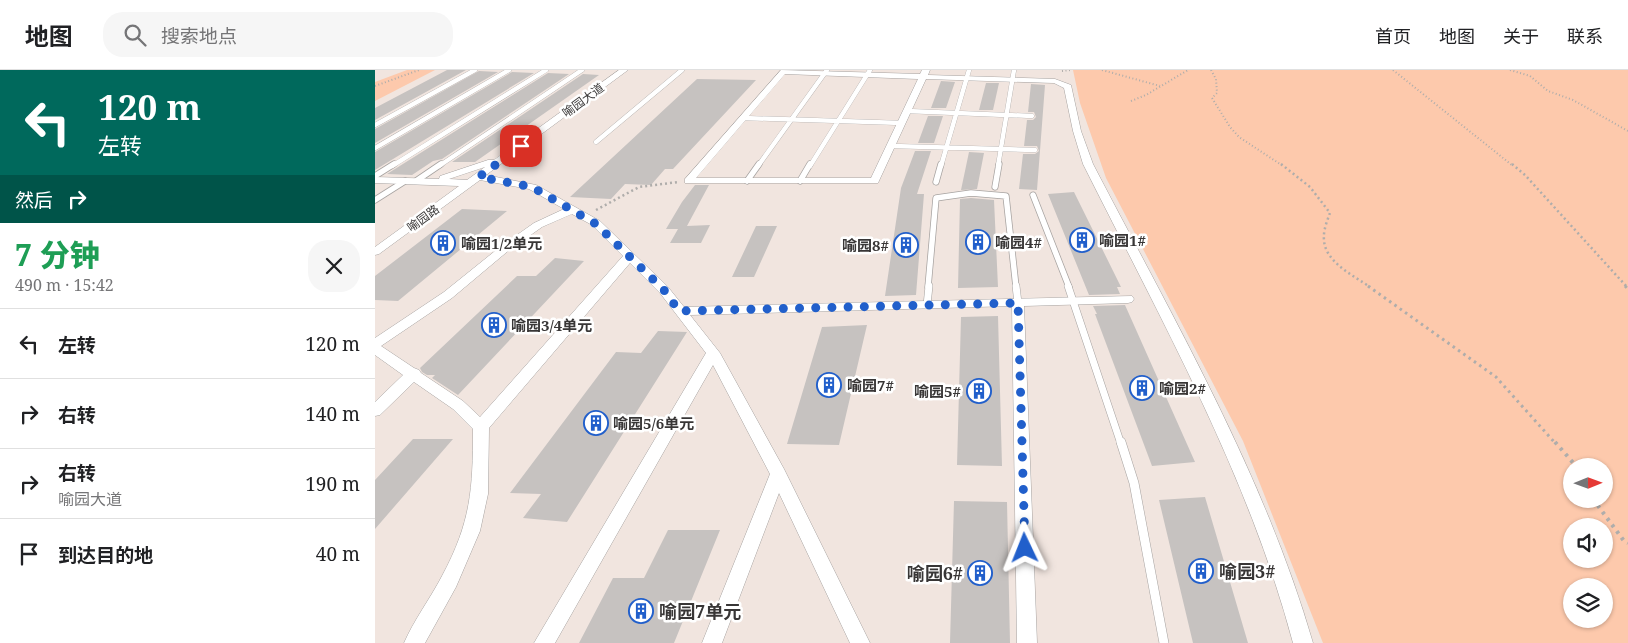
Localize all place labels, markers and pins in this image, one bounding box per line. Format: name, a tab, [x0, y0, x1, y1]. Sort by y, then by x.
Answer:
pin	[500, 125, 542, 167]
building icon: 喻园1#	[1069, 227, 1095, 253]
building icon: 喻园4#	[965, 229, 991, 255]
building icon: 喻园1/2单元	[430, 230, 456, 256]
place label: 喻园1#	[1099, 230, 1146, 250]
building icon: 喻园8#	[893, 232, 919, 258]
place label: 喻园4#	[995, 232, 1042, 252]
place label: 喻园1/2单元	[461, 233, 542, 253]
place label: 喻园8#	[842, 235, 890, 255]
building icon: 喻园3/4单元	[481, 312, 507, 338]
place label: 喻园3/4单元	[511, 315, 592, 335]
building icon: 喻园7#	[816, 372, 842, 398]
place label: 喻园7#	[847, 375, 894, 395]
building icon: 喻园2#	[1129, 375, 1155, 401]
building icon: 喻园5#	[966, 378, 992, 404]
place label: 喻园2#	[1159, 378, 1206, 398]
place label: 喻园5#	[914, 381, 962, 401]
building icon: 喻园5/6单元	[583, 410, 609, 436]
place label: 喻园5/6单元	[613, 413, 694, 433]
building icon: 喻园3#	[1188, 558, 1214, 584]
place label: 喻园3#	[1219, 559, 1275, 583]
building icon: 喻园6#	[967, 560, 993, 586]
place label: 喻园6#	[907, 561, 963, 585]
building icon: 喻园7单元	[628, 598, 654, 624]
place label: 喻园7单元	[659, 599, 741, 623]

